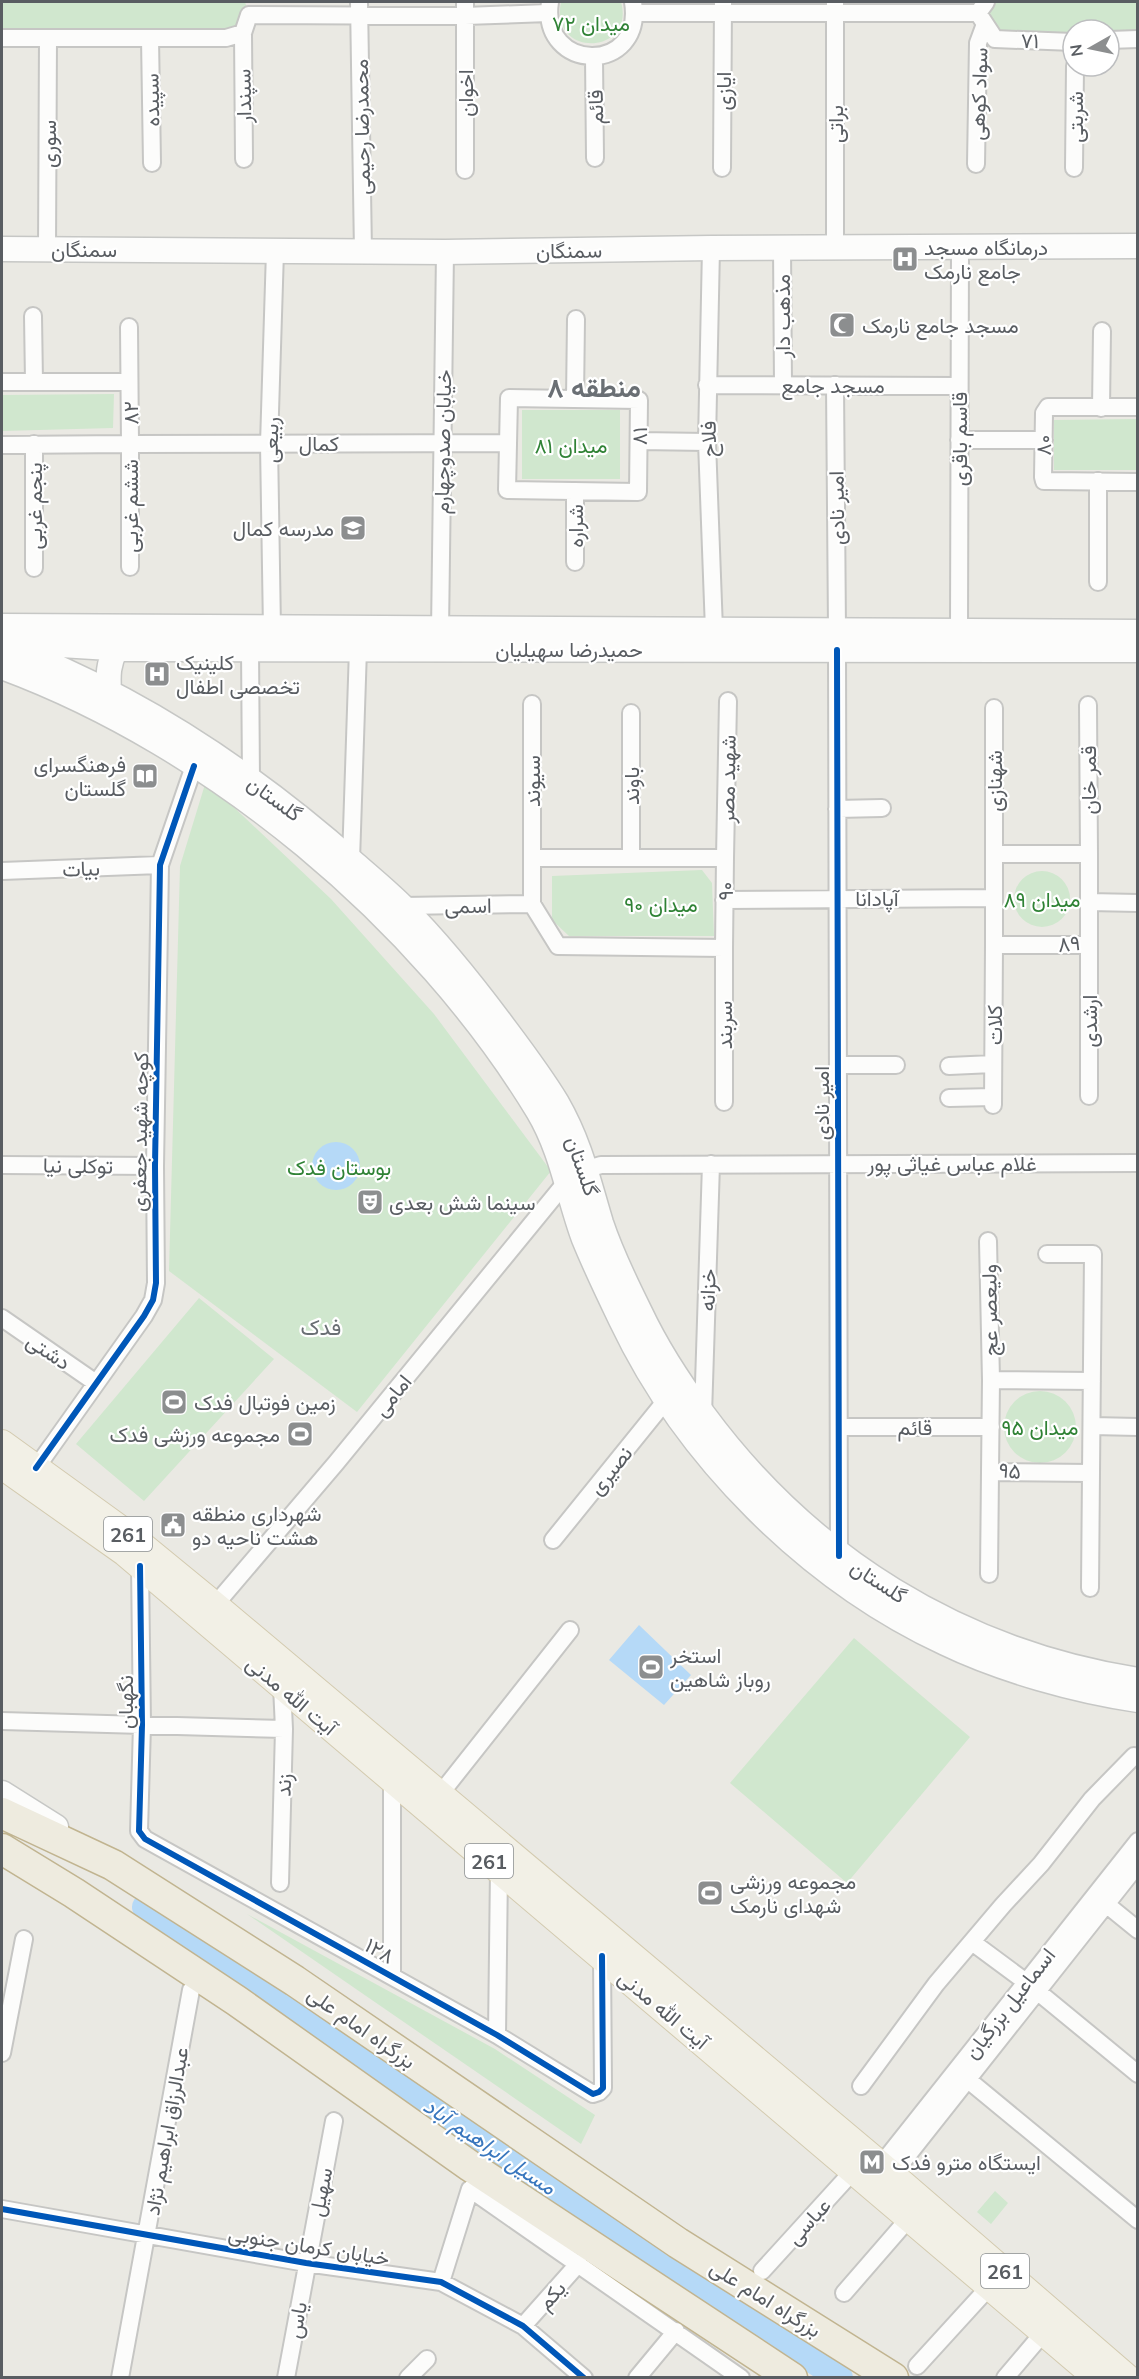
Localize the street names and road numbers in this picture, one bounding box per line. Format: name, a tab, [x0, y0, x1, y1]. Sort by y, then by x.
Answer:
street label: ۷۱	[1020, 27, 1040, 53]
street label: سواد کوهی	[963, 47, 994, 141]
street label: محمدرضا رحیمی	[347, 59, 376, 195]
street label: سپندار	[230, 69, 258, 124]
street label: اخوان	[452, 69, 479, 117]
street label: ایازی	[710, 72, 737, 110]
street label: سپیده	[138, 73, 166, 127]
street label: قائم	[582, 89, 610, 125]
street label: شربتی	[1062, 91, 1089, 143]
street label: براتی	[822, 105, 849, 143]
street label: سوری	[35, 120, 62, 168]
street label: سمنگان	[51, 236, 117, 262]
street label: سمنگان	[536, 236, 602, 264]
street label: مذهب دار	[769, 274, 796, 359]
street label: خیابان صدوچهارم	[428, 369, 458, 515]
street label: مسجد جامع	[781, 372, 885, 400]
street label: قاسم باقری	[946, 392, 974, 486]
street label: ۸۲	[117, 401, 143, 425]
street label: ربیعی	[257, 417, 284, 463]
street label: فلاح	[695, 421, 723, 457]
street label: ۸۱	[626, 427, 652, 445]
street label: کمال	[299, 430, 339, 456]
street label: ۸۰	[1030, 434, 1056, 456]
street label: ششم غربی	[117, 459, 145, 553]
street label: پنجم غربی	[21, 462, 49, 550]
street label: امیر نادی	[822, 471, 851, 545]
street label: شراره	[562, 504, 589, 548]
street label: حمیدرضا سهیلیان	[495, 636, 643, 663]
street label: شهید مصر	[713, 734, 742, 825]
street label: قمر خان	[1075, 745, 1102, 815]
street label: شهنازی	[981, 750, 1008, 812]
street label: سیوند	[519, 755, 546, 807]
street label: باوند	[618, 767, 645, 805]
street label: گلستان	[242, 769, 308, 827]
street label: بیات	[62, 854, 100, 882]
street label: ۹۰	[712, 881, 738, 901]
street label: آپادانا	[855, 885, 901, 913]
street label: اسمی	[444, 892, 492, 918]
street label: ۸۹	[1057, 929, 1081, 957]
street label: ارشدی	[1076, 995, 1103, 1047]
street label: سربند	[711, 1001, 738, 1049]
street label: کلات	[981, 1005, 1007, 1045]
street label: کوچه شهید جعفری	[125, 1052, 155, 1212]
street label: امیر نادی	[808, 1066, 835, 1140]
street label: گلستان	[561, 1133, 605, 1199]
street label: غلام عباس غیاثی ‌پور	[866, 1150, 1037, 1178]
street label: توکلی نیا	[43, 1151, 113, 1180]
street label: ولیعصر عج	[975, 1264, 1005, 1356]
street label: خزانه	[693, 1268, 722, 1312]
street label: دشتی	[22, 1327, 76, 1375]
street label: امامی	[367, 1369, 417, 1421]
street label: قائم	[898, 1414, 932, 1442]
street label: نصیری	[582, 1440, 638, 1500]
street label: ۹۵	[997, 1456, 1023, 1484]
road number: 261	[104, 1517, 152, 1551]
street label: گلستان	[846, 1553, 912, 1609]
street label: آیت الله مدنی	[241, 1650, 344, 1742]
street label: نگهبان	[112, 1675, 139, 1729]
street label: زند	[270, 1773, 297, 1797]
road number: 261	[465, 1844, 513, 1878]
street label: ۱۲۸	[361, 1931, 399, 1969]
street label: اسماعیل بزرگیان	[958, 1942, 1061, 2064]
street label: آیت الله مدنی	[613, 1964, 716, 2056]
street label: بزرگراه امام علی	[302, 1980, 421, 2075]
street label: عبدالرزاق ابراهیم نژاد	[138, 2045, 196, 2218]
street label: سهیل	[303, 2165, 338, 2219]
street label: عباسی	[780, 2192, 836, 2250]
street label: خیابان کرمان جنوبی	[226, 2219, 392, 2272]
street label: بزرگراه امام علی	[705, 2254, 826, 2344]
road number: 261	[981, 2254, 1029, 2288]
street label: یکم	[531, 2275, 572, 2316]
street label: یاس	[280, 2300, 312, 2340]

